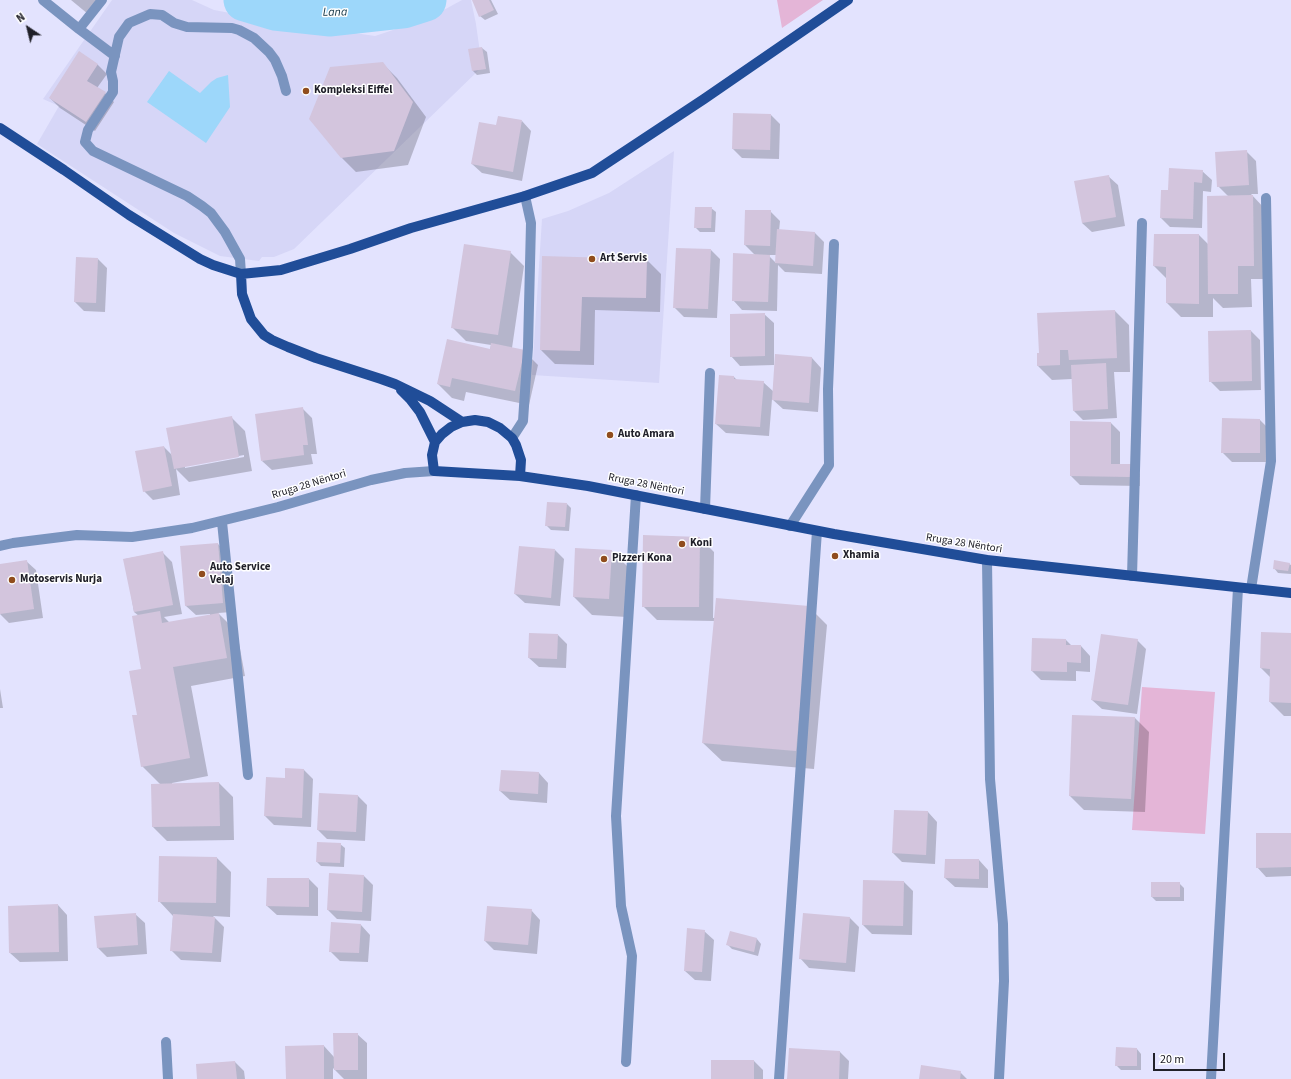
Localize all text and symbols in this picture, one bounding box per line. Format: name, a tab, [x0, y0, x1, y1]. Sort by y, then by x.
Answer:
water label: Lana	[323, 6, 347, 20]
north arrow	[8, 8, 48, 48]
text: N	[14, 10, 28, 26]
place label: Kompleksi Eiffel	[314, 84, 392, 98]
marker: Kompleksi Eiffel	[301, 86, 311, 96]
place label: Art Servis	[600, 252, 647, 266]
marker: Art Servis	[587, 254, 597, 264]
place label: Auto Amara	[618, 428, 674, 442]
marker: Auto Amara	[605, 430, 615, 440]
street label: Rruga 28 Nëntori	[270, 467, 348, 503]
street label: Rruga 28 Nëntori	[607, 471, 685, 499]
street label: Rruga 28 Nëntori	[925, 531, 1003, 557]
place label: Koni	[690, 537, 712, 551]
marker: Koni	[677, 539, 687, 549]
place label: Xhamia	[843, 549, 880, 563]
marker: Xhamia	[830, 551, 840, 561]
place label: Pizzeri Kona	[612, 552, 672, 566]
marker: Pizzeri Kona	[599, 554, 609, 564]
place label: Auto Service Velaj	[210, 561, 270, 587]
marker: Auto Service Velaj	[197, 569, 207, 579]
place label: Motoservis Nurja	[20, 573, 102, 587]
marker: Motoservis Nurja	[7, 575, 17, 585]
scale bar	[1155, 1045, 1227, 1071]
text: 20 m	[1160, 1051, 1184, 1068]

